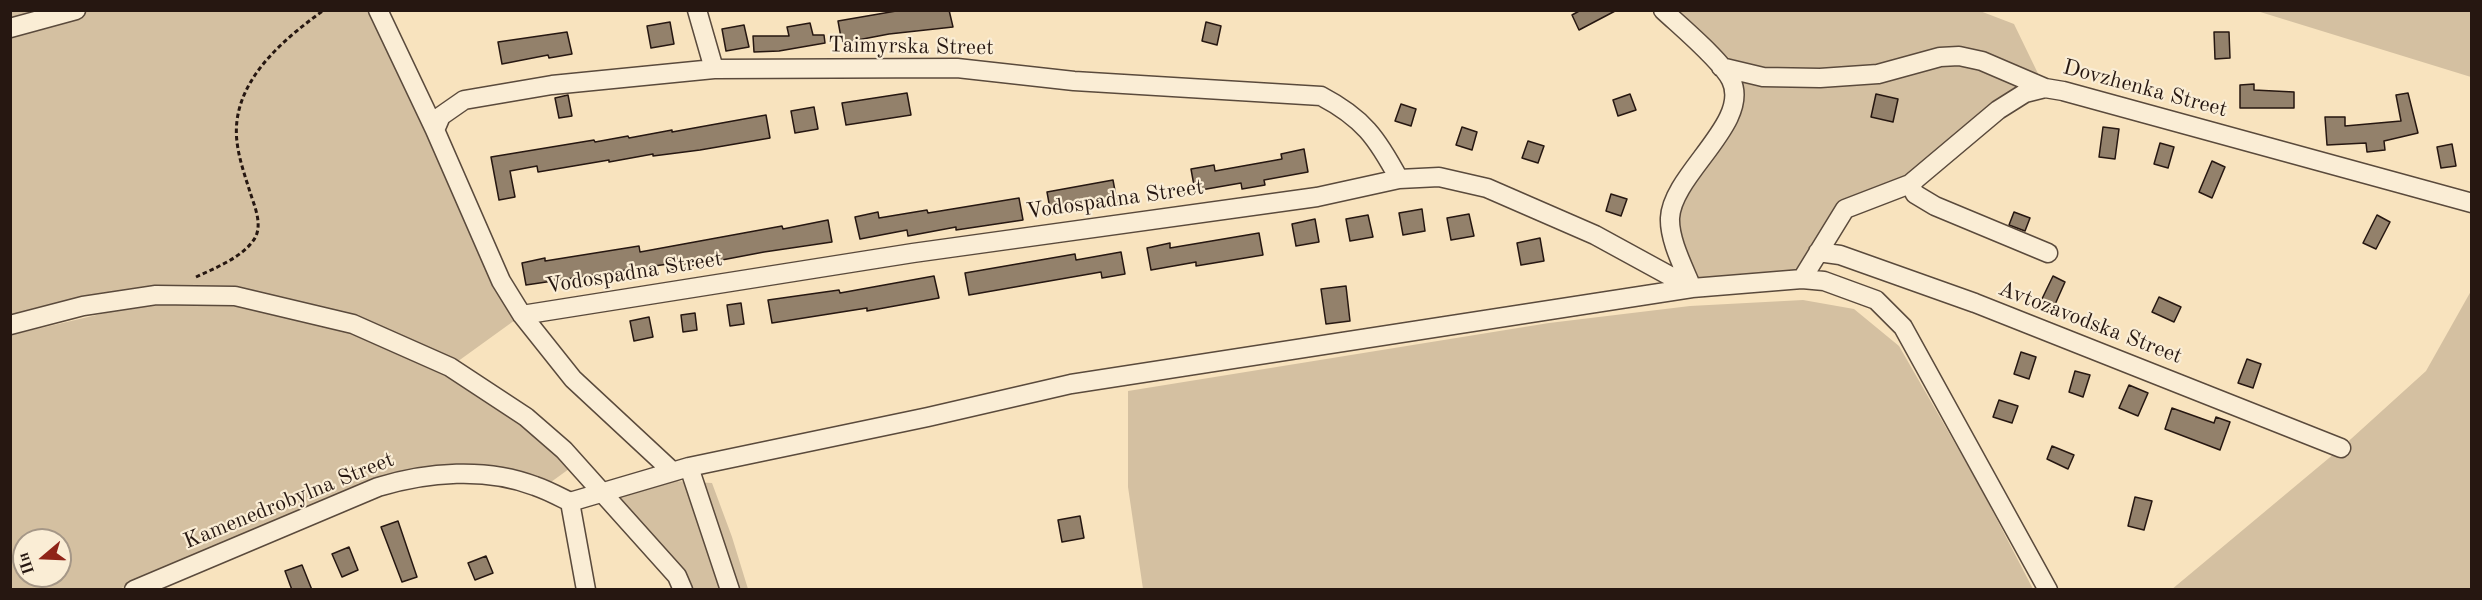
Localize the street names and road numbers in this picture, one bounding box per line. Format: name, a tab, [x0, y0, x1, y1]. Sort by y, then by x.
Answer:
street label: Taimyrska Street	[828, 32, 994, 62]
street label: Dovzhenka Street	[2060, 54, 2230, 124]
street label: Vodospadna Street	[1025, 174, 1205, 226]
street label: Vodospadna Street	[544, 246, 724, 300]
street label: Avtozavodska Street	[1994, 276, 2186, 370]
street label: Kamenedrobylna Street	[180, 447, 398, 555]

